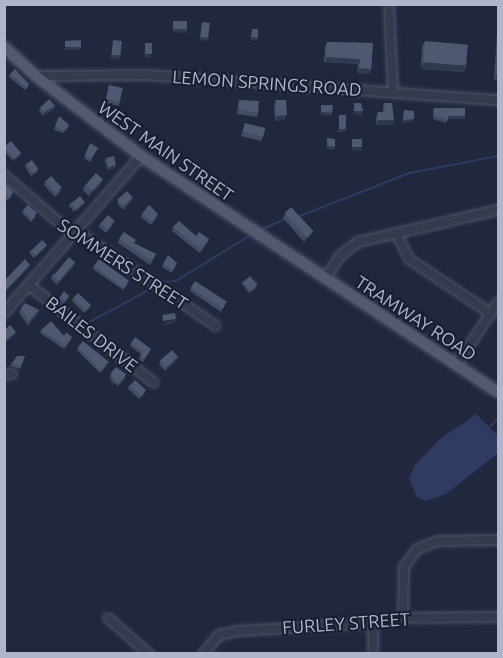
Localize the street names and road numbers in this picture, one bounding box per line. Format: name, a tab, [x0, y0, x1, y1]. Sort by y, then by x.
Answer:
street label: LEMON SPRINGS ROAD	[172, 66, 362, 100]
street label: WEST MAIN STREET	[94, 96, 238, 206]
street label: SOMMERS STREET	[54, 214, 192, 314]
street label: TRAMWAY ROAD	[351, 271, 481, 365]
street label: BAILES DRIVE	[42, 291, 142, 377]
street label: FURLEY STREET	[282, 608, 410, 638]

